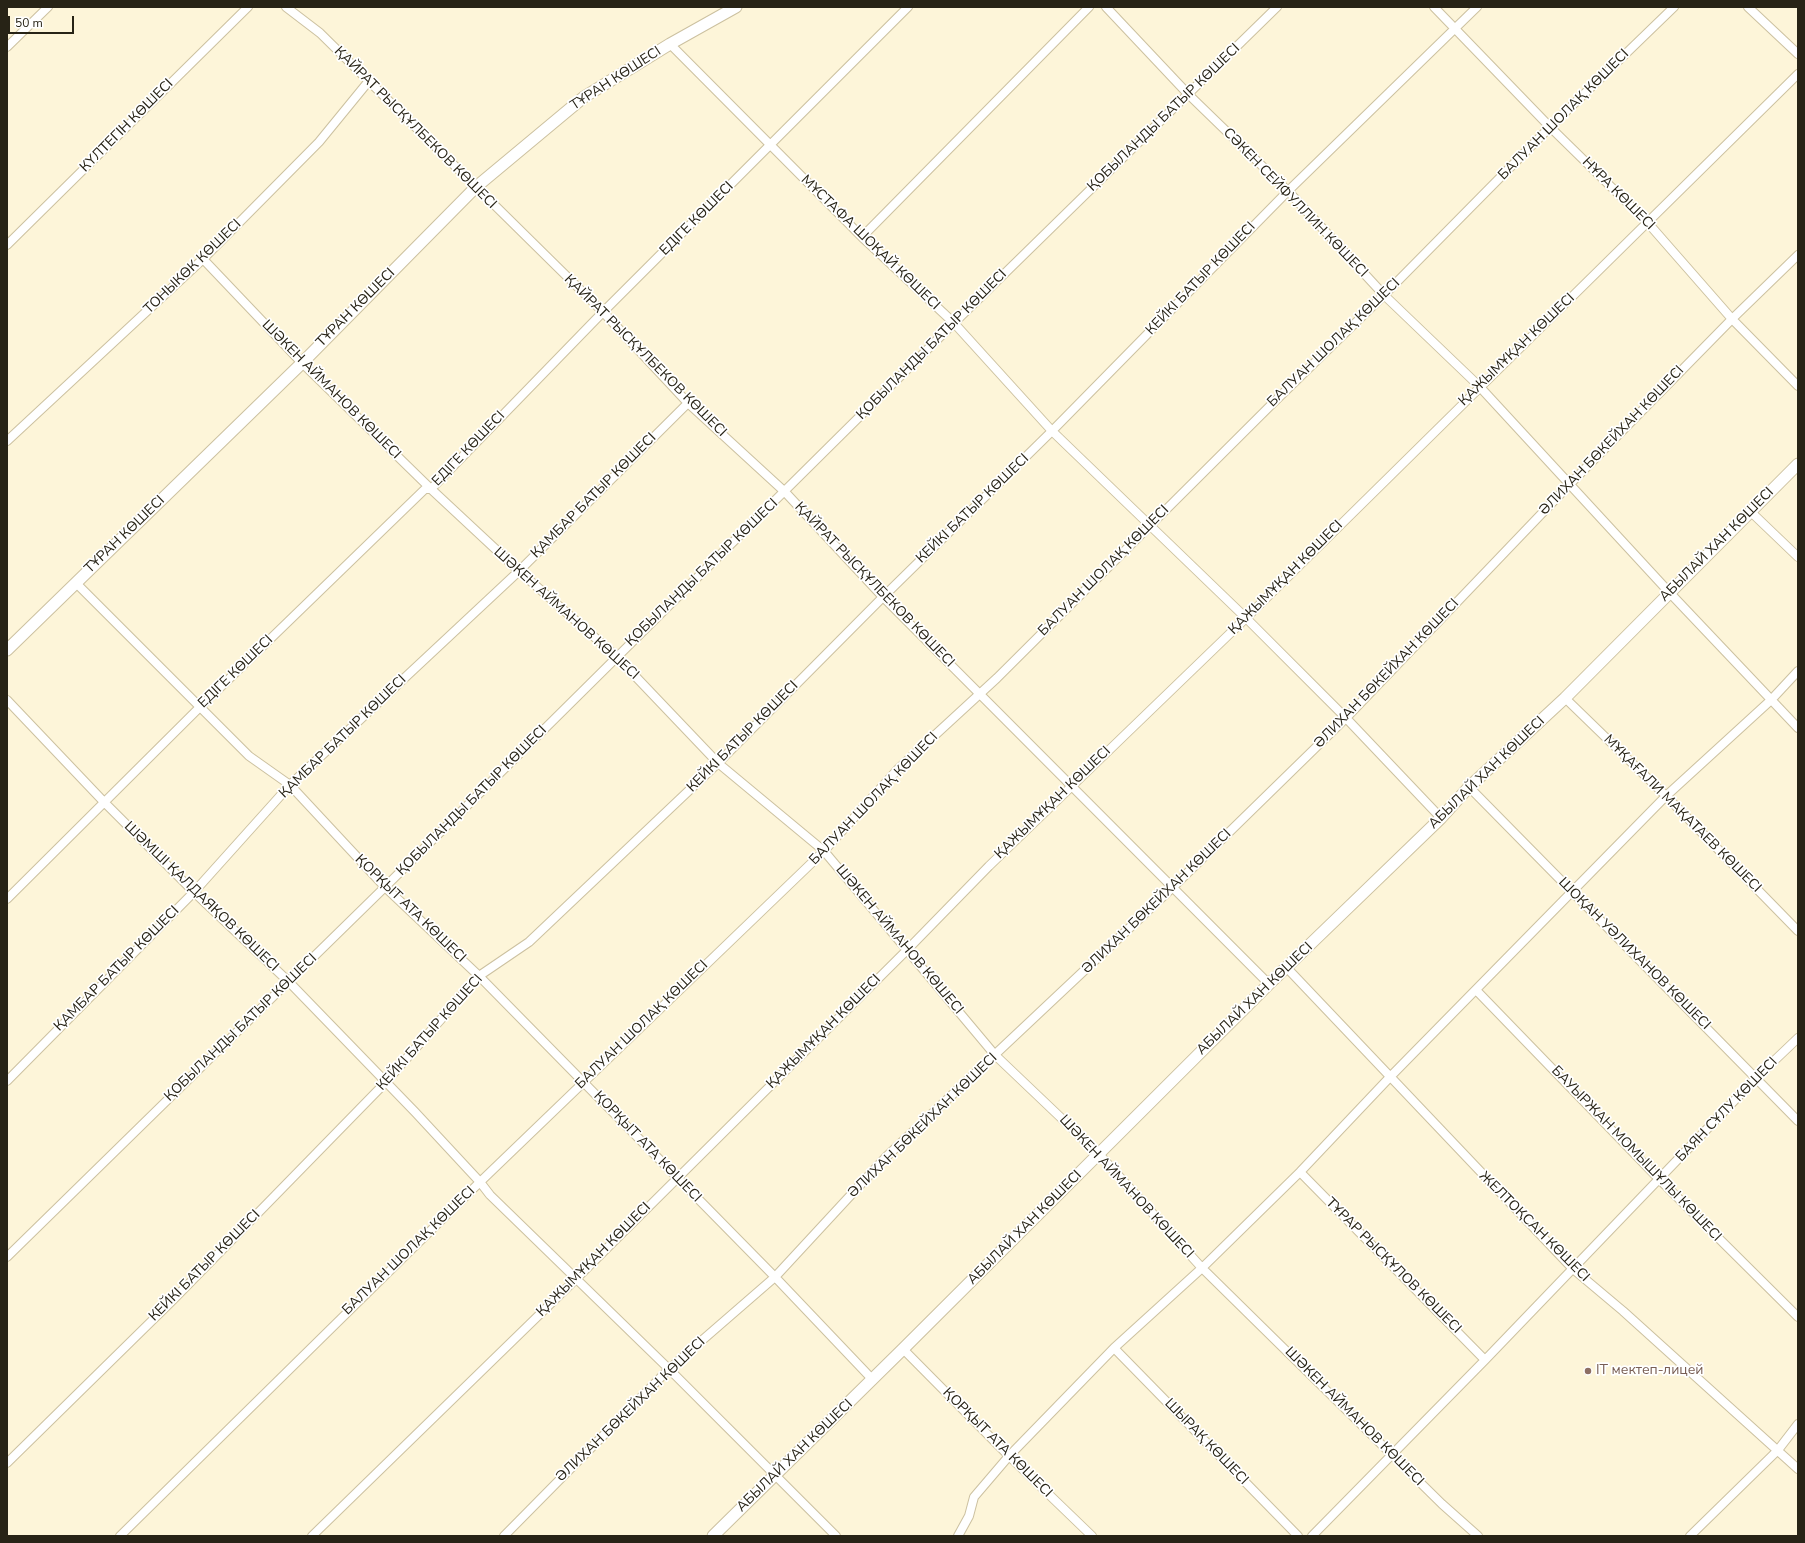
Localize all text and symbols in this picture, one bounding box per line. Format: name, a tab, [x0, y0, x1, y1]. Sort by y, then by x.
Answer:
scale bar	[10, 8, 76, 34]
text: 50 m	[15, 15, 43, 31]
street label: ҚОБЫЛАНДЫ БАТЫР КӨШЕСІ	[1084, 41, 1244, 195]
street label: ҚАЙРАТ РЫСҚҰЛБЕКОВ КӨШЕСІ	[330, 43, 500, 213]
street label: ТҰРАН КӨШЕСІ	[568, 43, 664, 115]
street label: БАЛУАН ШОЛАҚ КӨШЕСІ	[1495, 46, 1633, 184]
street label: КҮЛТЕГІН КӨШЕСІ	[77, 76, 177, 176]
street label: СӘКЕН СЕЙФУЛЛИН КӨШЕСІ	[1219, 125, 1371, 281]
street label: НҰРА КӨШЕСІ	[1578, 154, 1658, 234]
street label: МҰСТАФА ШОҚАЙ КӨШЕСІ	[797, 172, 943, 314]
street label: ЕДІГЕ КӨШЕСІ	[657, 179, 737, 259]
street label: ТОНЫКӨК КӨШЕСІ	[141, 216, 245, 318]
street label: КЕЙКІ БАТЫР КӨШЕСІ	[1143, 219, 1259, 339]
street label: ТҰРАН КӨШЕСІ	[313, 265, 399, 351]
street label: ҚОБЫЛАНДЫ БАТЫР КӨШЕСІ	[853, 266, 1011, 424]
street label: ҚАЙРАТ РЫСҚҰЛБЕКОВ КӨШЕСІ	[560, 271, 730, 441]
street label: БАЛУАН ШОЛАҚ КӨШЕСІ	[1264, 275, 1404, 411]
street label: ҚАЖЫМҰҚАН КӨШЕСІ	[1456, 290, 1578, 410]
street label: ШӘКЕН АЙМАНОВ КӨШЕСІ	[258, 317, 404, 463]
street label: ӘЛИХАН БӨКЕЙХАН КӨШЕСІ	[1536, 363, 1688, 519]
street label: ЕДІГЕ КӨШЕСІ	[429, 408, 509, 490]
street label: ҚАМБАР БАТЫР КӨШЕСІ	[528, 430, 660, 562]
street label: КЕЙКІ БАТЫР КӨШЕСІ	[913, 451, 1033, 567]
street label: АБЫЛАЙ ХАН КӨШЕСІ	[1656, 484, 1778, 606]
street label: ТҰРАН КӨШЕСІ	[82, 493, 168, 577]
street label: ҚОБЫЛАНДЫ БАТЫР КӨШЕСІ	[622, 496, 782, 650]
street label: ҚАЙРАТ РЫСҚҰЛБЕКОВ КӨШЕСІ	[791, 499, 957, 671]
street label: БАЛУАН ШОЛАҚ КӨШЕСІ	[1035, 502, 1173, 640]
street label: ҚАЖЫМҰҚАН КӨШЕСІ	[1225, 517, 1347, 639]
street label: ШӘКЕН АЙМАНОВ КӨШЕСІ	[490, 544, 642, 684]
street label: ӘЛИХАН БӨКЕЙХАН КӨШЕСІ	[1311, 596, 1463, 752]
street label: ЕДІГЕ КӨШЕСІ	[195, 632, 277, 712]
street label: ҚАМБАР БАТЫР КӨШЕСІ	[276, 672, 410, 802]
street label: КЕЙКІ БАТЫР КӨШЕСІ	[684, 678, 802, 796]
street label: АБЫЛАЙ ХАН КӨШЕСІ	[1425, 713, 1549, 833]
street label: ҚОБЫЛАНДЫ БАТЫР КӨШЕСІ	[393, 722, 551, 880]
street label: БАЛУАН ШОЛАҚ КӨШЕСІ	[806, 729, 942, 869]
street label: МҰҚАҒАЛИ МАҚАТАЕВ КӨШЕСІ	[1600, 732, 1764, 896]
street label: ҚАЖЫМҰҚАН КӨШЕСІ	[992, 743, 1114, 863]
street label: ШӘМШІ ҚАЛДАЯҚОВ КӨШЕСІ	[120, 819, 282, 975]
street label: ӘЛИХАН БӨКЕЙХАН КӨШЕСІ	[1079, 826, 1235, 978]
street label: ҚОРҚЫТ АТА КӨШЕСІ	[351, 852, 469, 966]
street label: ШӘКЕН АЙМАНОВ КӨШЕСІ	[832, 862, 966, 1018]
street label: ШОҚАН УӘЛИХАНОВ КӨШЕСІ	[1554, 874, 1714, 1034]
street label: ҚАМБАР БАТЫР КӨШЕСІ	[51, 903, 183, 1035]
street label: АБЫЛАЙ ХАН КӨШЕСІ	[1193, 939, 1317, 1059]
street label: ҚОБЫЛАНДЫ БАТЫР КӨШЕСІ	[161, 951, 321, 1105]
street label: БАЛУАН ШОЛАҚ КӨШЕСІ	[572, 957, 712, 1093]
street label: ҚАЖЫМҰҚАН КӨШЕСІ	[763, 971, 885, 1093]
street label: КЕЙКІ БАТЫР КӨШЕСІ	[373, 972, 487, 1094]
street label: ӘЛИХАН БӨКЕЙХАН КӨШЕСІ	[845, 1050, 1001, 1202]
street label: БАЯН СҰЛУ КӨШЕСІ	[1673, 1054, 1781, 1166]
street label: БАУЫРЖАН МОМЫШҰЛЫ КӨШЕСІ	[1547, 1063, 1725, 1245]
street label: ҚОРҚЫТ АТА КӨШЕСІ	[590, 1088, 704, 1206]
street label: ШӘКЕН АЙМАНОВ КӨШЕСІ	[1055, 1112, 1197, 1262]
street label: АБЫЛАЙ ХАН КӨШЕСІ	[964, 1167, 1086, 1289]
street label: ЖЕЛТОҚСАН КӨШЕСІ	[1475, 1168, 1593, 1286]
street label: БАЛУАН ШОЛАҚ КӨШЕСІ	[339, 1183, 479, 1319]
street label: ТҰРАР РЫСҚҰЛОВ КӨШЕСІ	[1322, 1195, 1464, 1337]
street label: ҚАЖЫМҰҚАН КӨШЕСІ	[533, 1199, 655, 1321]
street label: КЕЙКІ БАТЫР КӨШЕСІ	[146, 1207, 264, 1325]
street label: ӘЛИХАН БӨКЕЙХАН КӨШЕСІ	[553, 1334, 709, 1486]
street label: ШӘКЕН АЙМАНОВ КӨШЕСІ	[1281, 1344, 1427, 1490]
place label: IT мектеп-лицей	[1596, 1363, 1703, 1379]
marker: IT мектеп-лицей	[1583, 1366, 1593, 1376]
street label: ҚОРҚЫТ АТА КӨШЕСІ	[939, 1385, 1055, 1501]
street label: ШЫРАҚ КӨШЕСІ	[1161, 1395, 1251, 1489]
street label: АБЫЛАЙ ХАН КӨШЕСІ	[733, 1396, 857, 1516]

